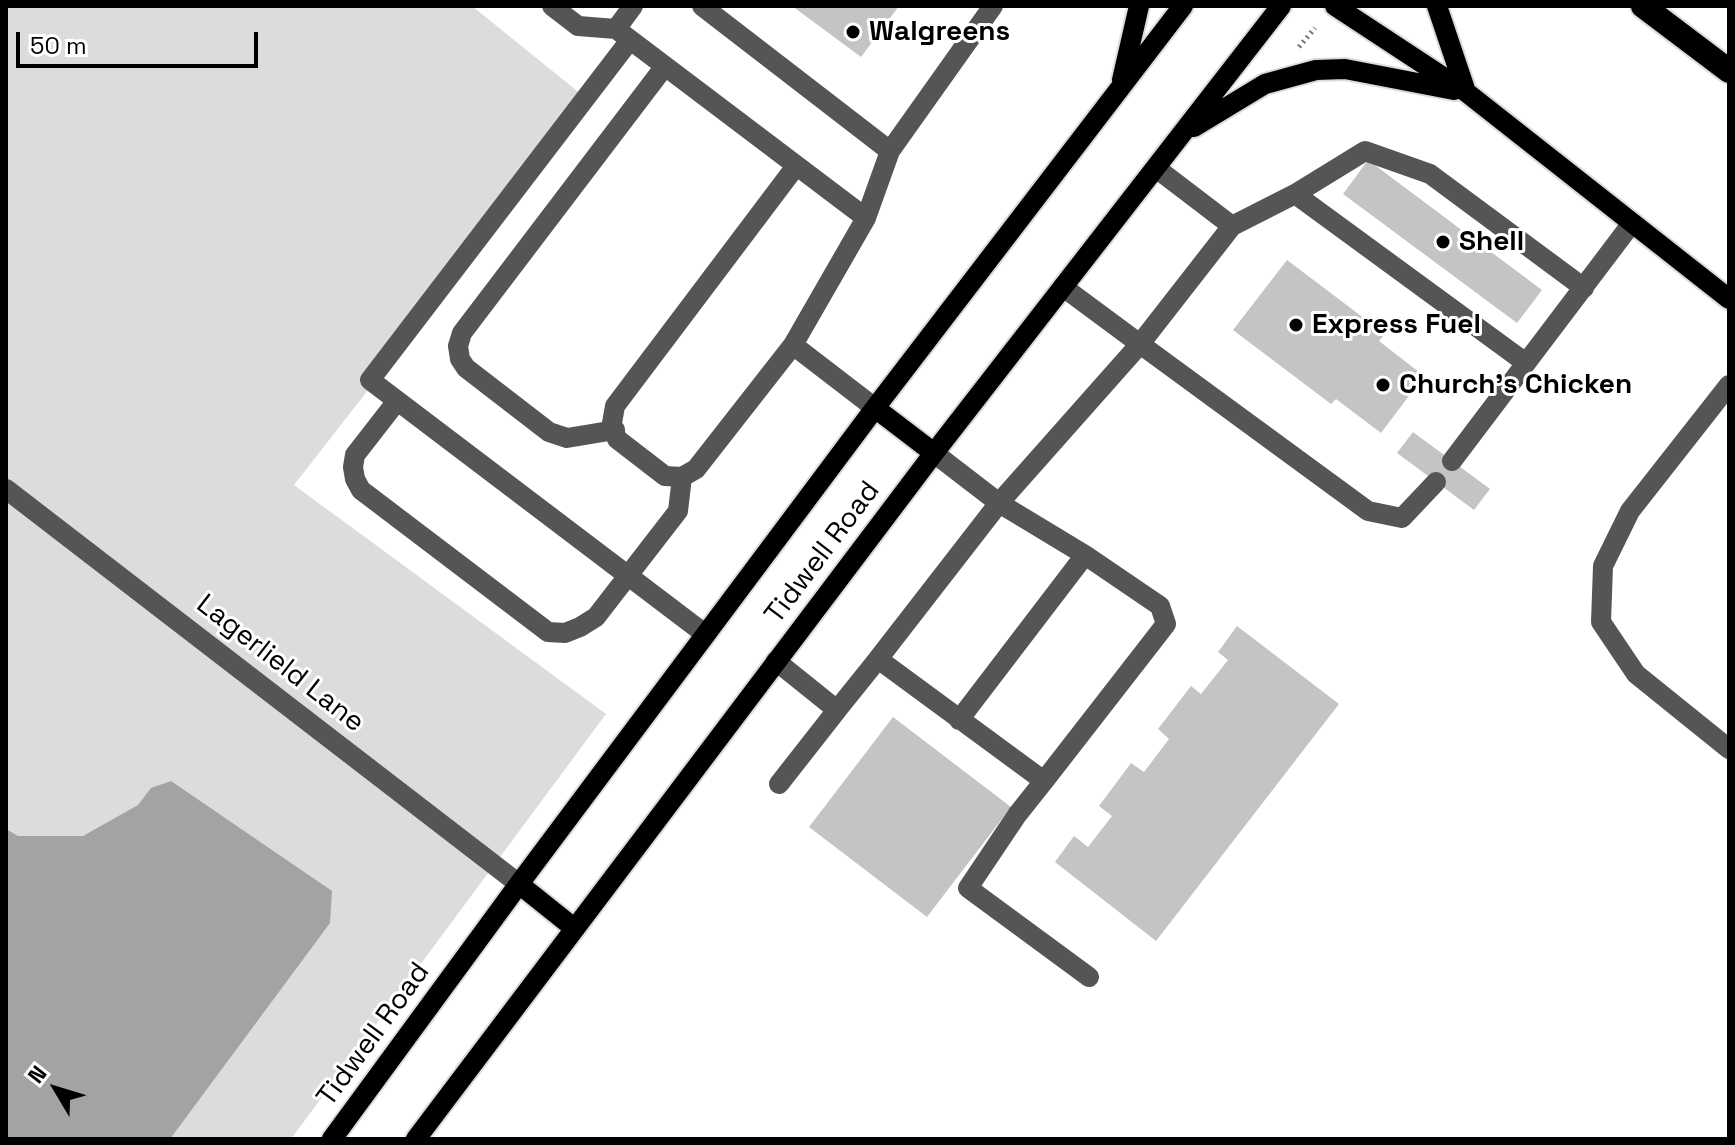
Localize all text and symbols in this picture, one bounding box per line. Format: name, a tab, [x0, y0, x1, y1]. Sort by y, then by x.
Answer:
place label: Walgreens	[869, 15, 1010, 49]
scale bar	[20, 16, 262, 66]
marker: Walgreens	[844, 23, 862, 41]
text: 50 m	[30, 30, 87, 61]
place label: Shell	[1459, 225, 1524, 259]
marker: Shell	[1434, 233, 1452, 251]
place label: Express Fuel	[1312, 308, 1481, 342]
marker: Express Fuel	[1287, 316, 1305, 334]
place label: Church's Chicken	[1399, 368, 1632, 402]
marker: Church's Chicken	[1374, 376, 1392, 394]
street label: Tidwell Road	[759, 475, 887, 631]
street label: Lagerlield Lane	[189, 588, 371, 740]
street label: Tidwell Road	[311, 957, 437, 1113]
north arrow	[16, 1049, 96, 1129]
text: N	[22, 1060, 53, 1089]

